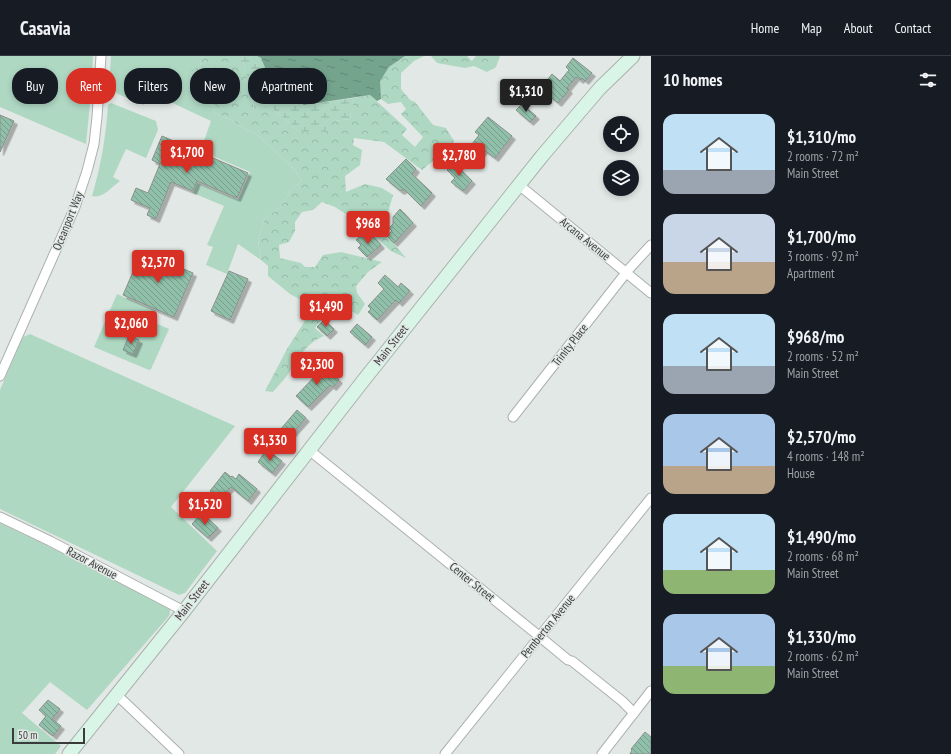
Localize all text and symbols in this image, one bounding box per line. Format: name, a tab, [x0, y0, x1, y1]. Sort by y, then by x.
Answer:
text: Casavia	[20, 16, 71, 40]
text: Home	[751, 19, 779, 37]
text: Map	[801, 19, 822, 37]
text: About	[844, 19, 873, 37]
text: Contact	[895, 19, 931, 37]
chip: Buy	[12, 68, 58, 104]
chip: Rent	[66, 68, 116, 104]
chip: Filters	[124, 68, 182, 104]
chip: New	[190, 68, 240, 104]
chip: Apartment	[248, 68, 327, 104]
text: 10 homes	[663, 69, 722, 91]
icon: filters	[917, 69, 939, 91]
pin: $1,310	[493, 79, 559, 113]
text: $1,310	[509, 83, 543, 100]
map controls	[603, 116, 639, 196]
button: locate	[603, 116, 639, 152]
text: $1,310/mo	[787, 126, 856, 148]
icon: home	[695, 130, 743, 178]
pin: $1,700	[154, 140, 220, 174]
pin: $2,780	[426, 143, 492, 177]
text: $1,700	[170, 144, 204, 161]
text: $2,780	[442, 147, 476, 164]
text: 2 rooms · 72 m²	[787, 148, 859, 165]
button: layers	[603, 160, 639, 196]
text: Main Street	[787, 165, 839, 182]
street label: Oceanport Way	[49, 189, 86, 252]
pin: $968	[344, 211, 392, 245]
street label: Arcana Avenue	[557, 214, 614, 264]
text: $968	[356, 215, 380, 232]
text: $1,700/mo	[787, 226, 856, 248]
icon: home	[695, 230, 743, 278]
text: 3 rooms · 92 m²	[787, 248, 859, 265]
pin: $2,570	[125, 250, 191, 284]
text: $2,570	[141, 254, 175, 271]
text: Apartment	[787, 265, 835, 282]
pin: $1,490	[293, 294, 359, 328]
text: $1,490	[309, 298, 343, 315]
pin: $2,060	[98, 311, 164, 345]
text: $2,060	[114, 315, 148, 332]
street label: Trinity Place	[548, 320, 591, 369]
street label: Main Street	[370, 321, 412, 368]
text: $968/mo	[787, 326, 844, 348]
icon: home	[695, 330, 743, 378]
text: 2 rooms · 52 m²	[787, 348, 859, 365]
pin: $2,300	[284, 352, 350, 386]
text: $2,300	[300, 356, 334, 373]
text: Main Street	[787, 365, 839, 382]
text: $2,570/mo	[787, 426, 856, 448]
pin: $1,330	[237, 428, 303, 462]
icon: home	[695, 430, 743, 478]
text: $1,330	[253, 432, 287, 449]
text: 4 rooms · 148 m²	[787, 448, 865, 465]
text: House	[787, 465, 815, 482]
pin: $1,520	[172, 492, 238, 526]
text: $1,520	[188, 496, 222, 513]
text: $1,490/mo	[787, 526, 856, 548]
icon: home	[695, 530, 743, 578]
street label: Razor Avenue	[64, 543, 120, 582]
text: 2 rooms · 68 m²	[787, 548, 859, 565]
street label: Center Street	[447, 559, 499, 605]
text: Main Street	[787, 565, 839, 582]
street label: Main Street	[171, 576, 213, 623]
street label: Pemberton Avenue	[517, 591, 578, 661]
text: $1,330/mo	[787, 626, 856, 648]
icon: home	[695, 630, 743, 678]
text: 2 rooms · 62 m²	[787, 648, 859, 665]
text: Main Street	[787, 665, 839, 682]
scale bar	[12, 726, 85, 745]
text: 50 m	[18, 728, 37, 742]

